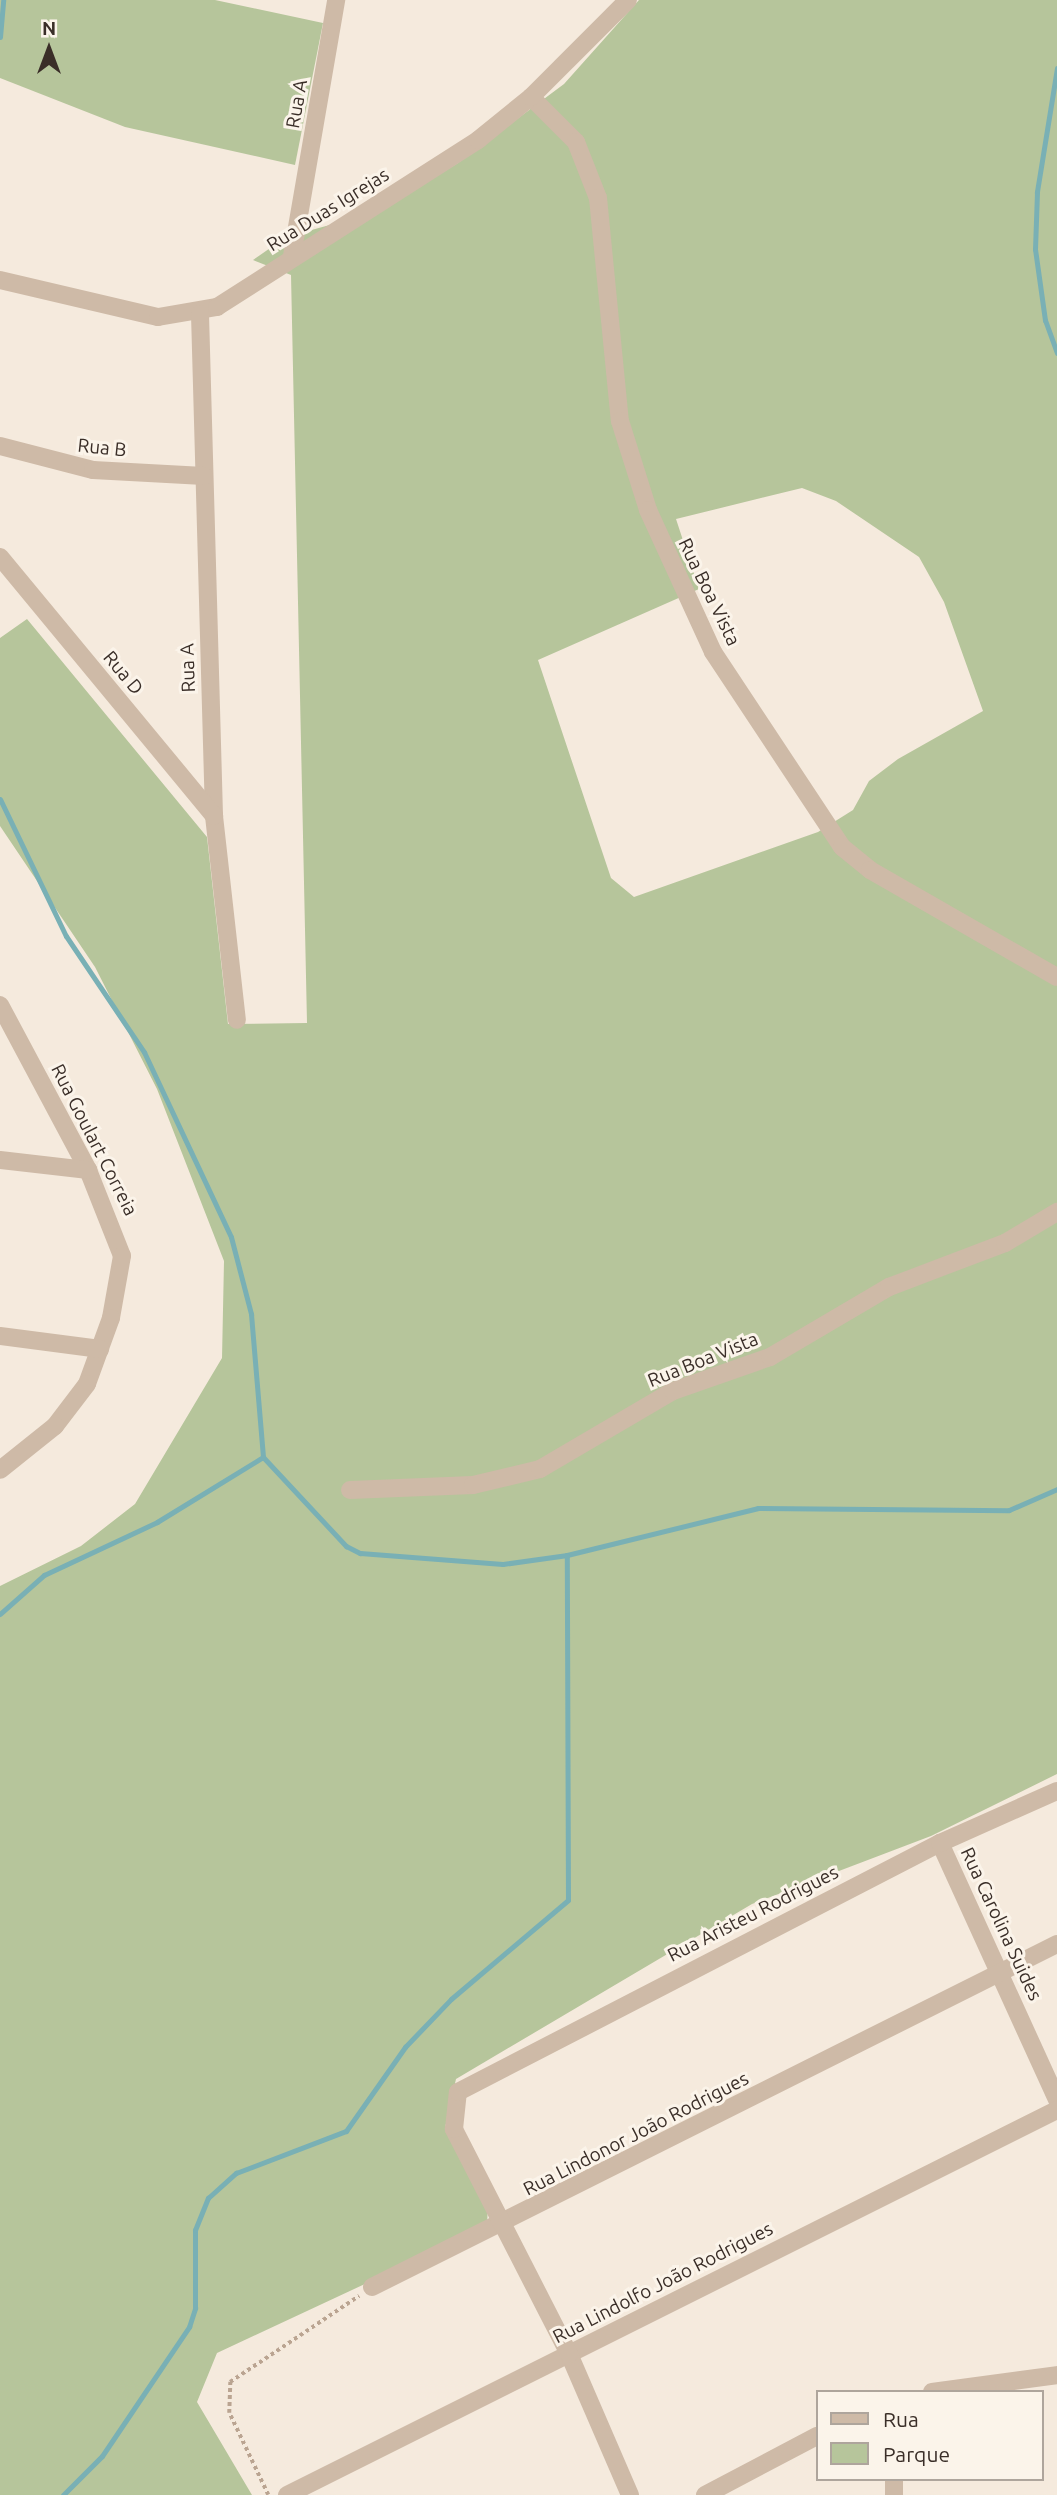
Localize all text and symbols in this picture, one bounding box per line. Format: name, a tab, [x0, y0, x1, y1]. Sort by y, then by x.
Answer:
north arrow	[14, 14, 84, 84]
text: N	[42, 17, 56, 39]
street label: Rua A	[282, 78, 312, 130]
street label: Rua Duas Igrejas	[263, 163, 393, 257]
street label: Rua B	[77, 434, 127, 462]
street label: Rua Boa Vista	[673, 534, 745, 650]
street label: Rua A	[176, 643, 200, 693]
street label: Rua D	[98, 646, 148, 700]
street label: Rua Goulart Correia	[46, 1060, 142, 1220]
street label: Rua Boa Vista	[645, 1328, 761, 1392]
street label: Rua Carolina Suides	[956, 1844, 1046, 2004]
street label: Rua Aristeu Rodrigues	[664, 1861, 842, 1967]
street label: Rua Lindonor João Rodrigues	[520, 2067, 752, 2201]
street label: Rua Lindolfo João Rodrigues	[549, 2217, 777, 2349]
legend	[816, 2390, 1043, 2481]
text: Rua	[883, 2407, 919, 2431]
text: Parque	[883, 2442, 950, 2466]

